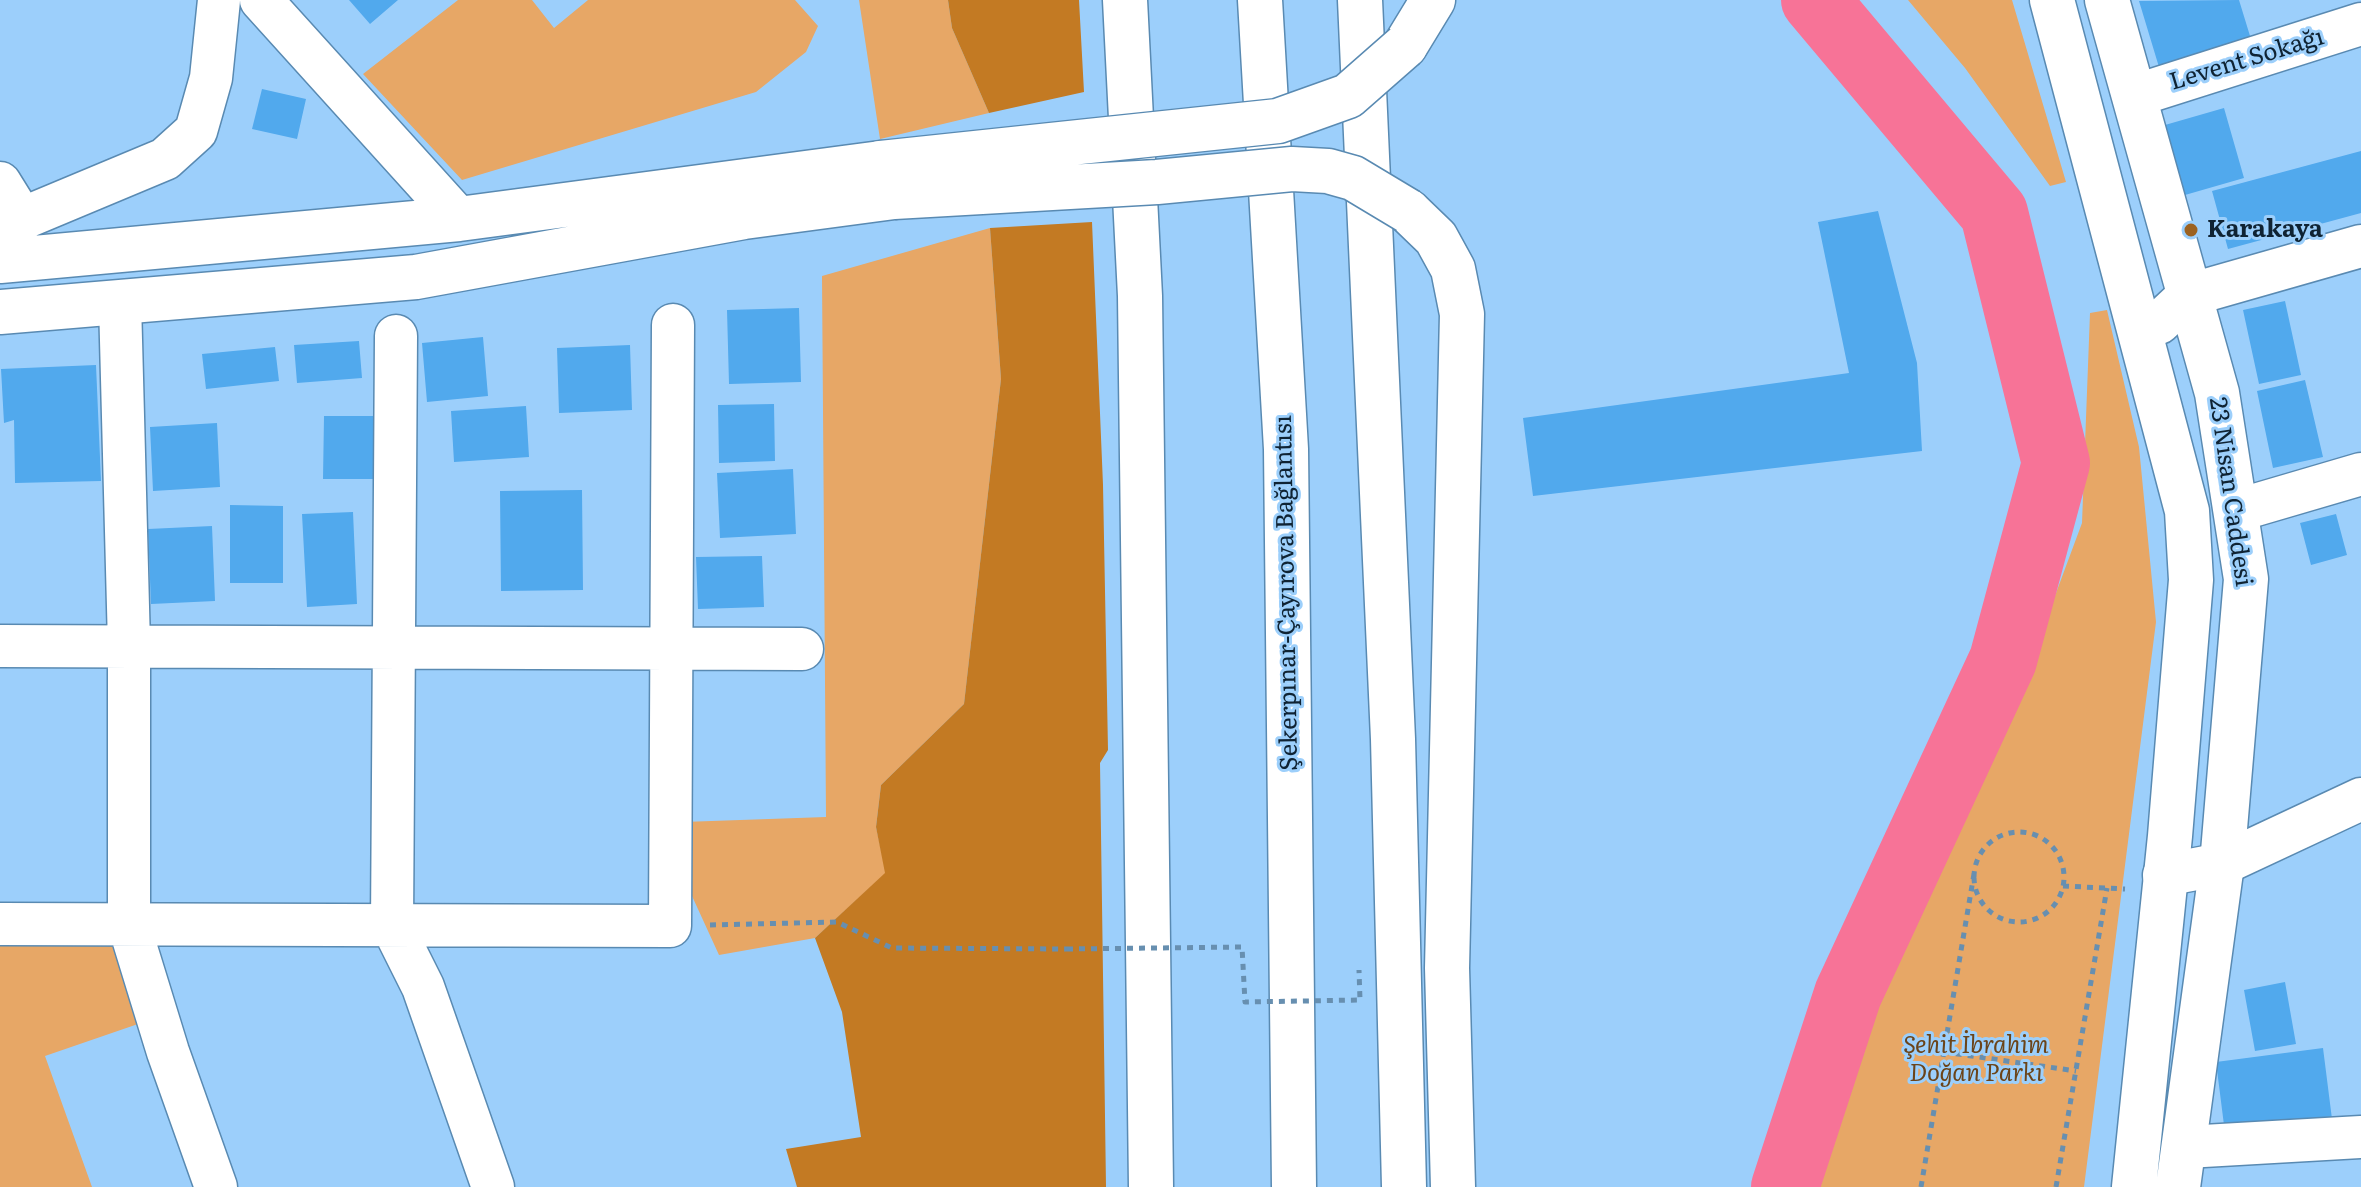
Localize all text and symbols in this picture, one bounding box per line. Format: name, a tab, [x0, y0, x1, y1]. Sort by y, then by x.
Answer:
street label: Levent Sokağı	[2166, 23, 2328, 97]
place label: Karakaya	[2207, 216, 2323, 244]
marker: Karakaya	[2182, 221, 2200, 239]
street label: 23 Nisan Caddesi	[2202, 396, 2258, 588]
street label: Şekerpınar-Çayırova Bağlantısı	[1269, 415, 1305, 771]
park label: Şehit İbrahim Doğan Parkı	[1903, 1032, 2049, 1088]

